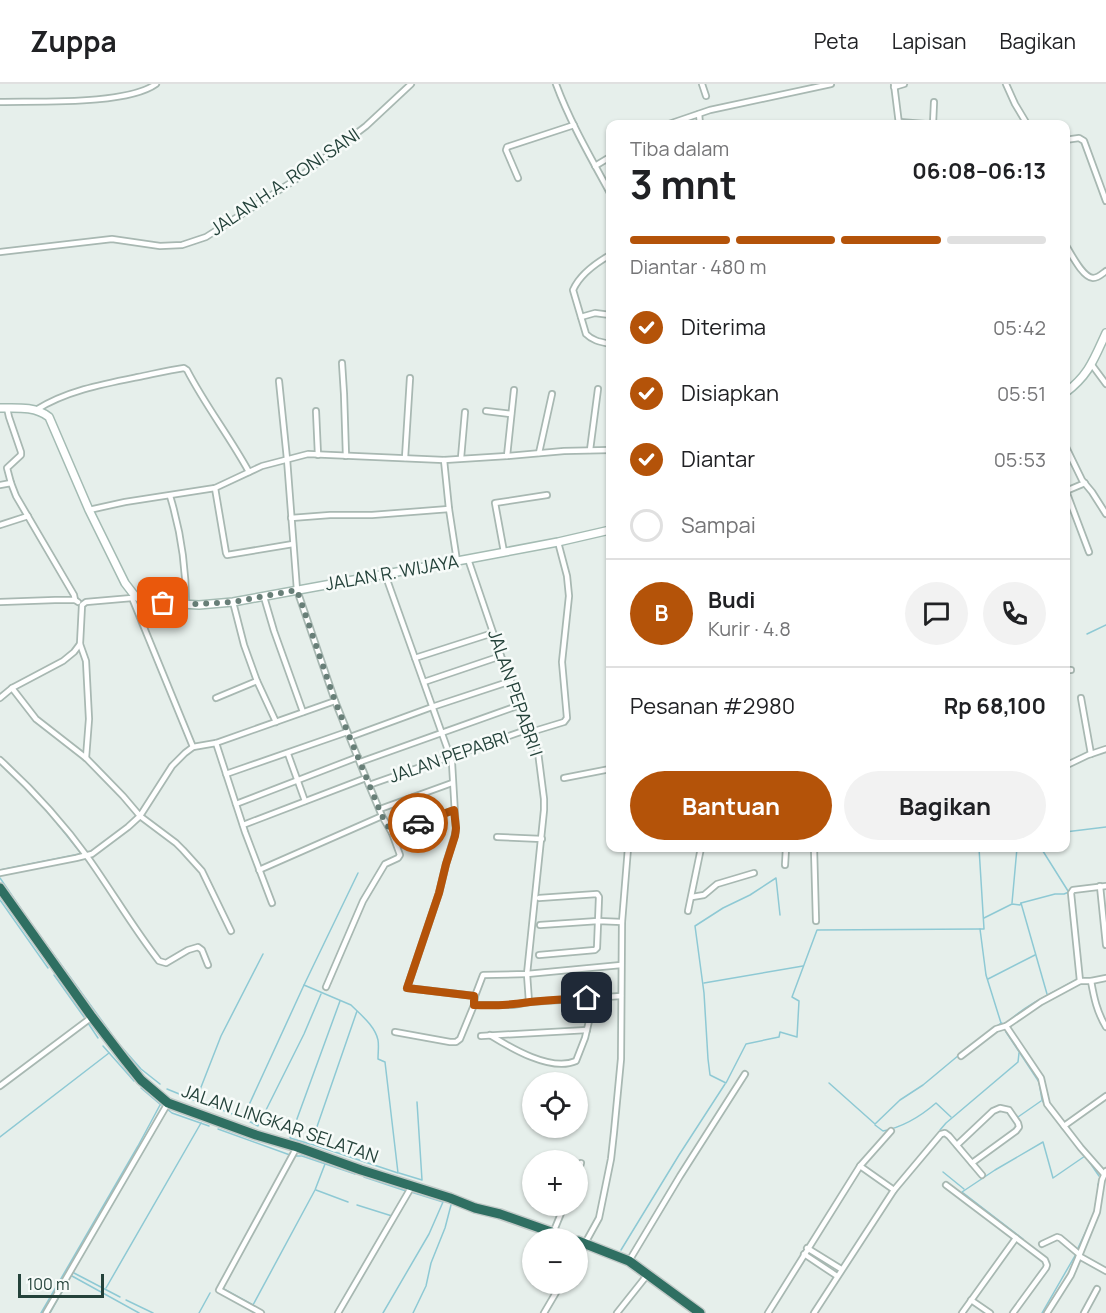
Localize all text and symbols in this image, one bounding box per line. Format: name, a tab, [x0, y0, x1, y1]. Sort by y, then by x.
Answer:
text: Zuppa	[30, 22, 117, 60]
text: Peta	[814, 27, 859, 55]
text: Lapisan	[892, 27, 967, 55]
text: Bagikan	[1000, 27, 1076, 55]
street label: JALAN H.A. RONI SANI	[205, 122, 364, 240]
text: Tiba dalam	[630, 135, 729, 162]
text: 06:08–06:13	[912, 156, 1046, 186]
text: 3 mnt	[630, 157, 737, 211]
text: Diantar · 480 m	[630, 253, 767, 280]
icon: check	[630, 311, 663, 344]
text: Diterima	[681, 312, 766, 342]
text: 05:42	[993, 314, 1046, 341]
icon: check	[630, 377, 663, 410]
text: Disiapkan	[681, 378, 779, 408]
text: 05:51	[997, 380, 1046, 407]
icon: check	[630, 443, 663, 476]
text: Diantar	[681, 444, 755, 474]
text: 05:53	[994, 446, 1046, 473]
text: Sampai	[681, 510, 756, 540]
street label: JALAN R. WIJAYA	[323, 548, 461, 596]
pin	[137, 577, 188, 628]
button: chat	[905, 582, 968, 645]
button: phone	[983, 582, 1046, 645]
text: Budi	[708, 585, 755, 615]
icon: bag	[146, 586, 179, 619]
text: B	[655, 598, 668, 628]
text: Kurir · 4.8	[708, 615, 791, 642]
street label: JALAN PEPABRI I	[483, 626, 549, 759]
text: Pesanan #2980	[630, 691, 795, 721]
text: Rp 68,100	[944, 691, 1046, 721]
street label: JALAN PEPABRI	[386, 724, 512, 788]
button: Bantuan	[630, 771, 832, 840]
button: Bagikan	[844, 771, 1046, 840]
courier	[388, 793, 448, 853]
icon: car	[402, 807, 435, 840]
pin	[561, 972, 612, 1023]
icon: home	[570, 981, 603, 1014]
map controls	[522, 1072, 588, 1294]
button: locate	[522, 1072, 588, 1138]
street label: JALAN LINGKAR SELATAN	[179, 1078, 382, 1168]
button: +	[522, 1150, 588, 1216]
button: −	[522, 1228, 588, 1294]
scale bar	[18, 1271, 104, 1298]
text: 100 m	[27, 1273, 70, 1295]

